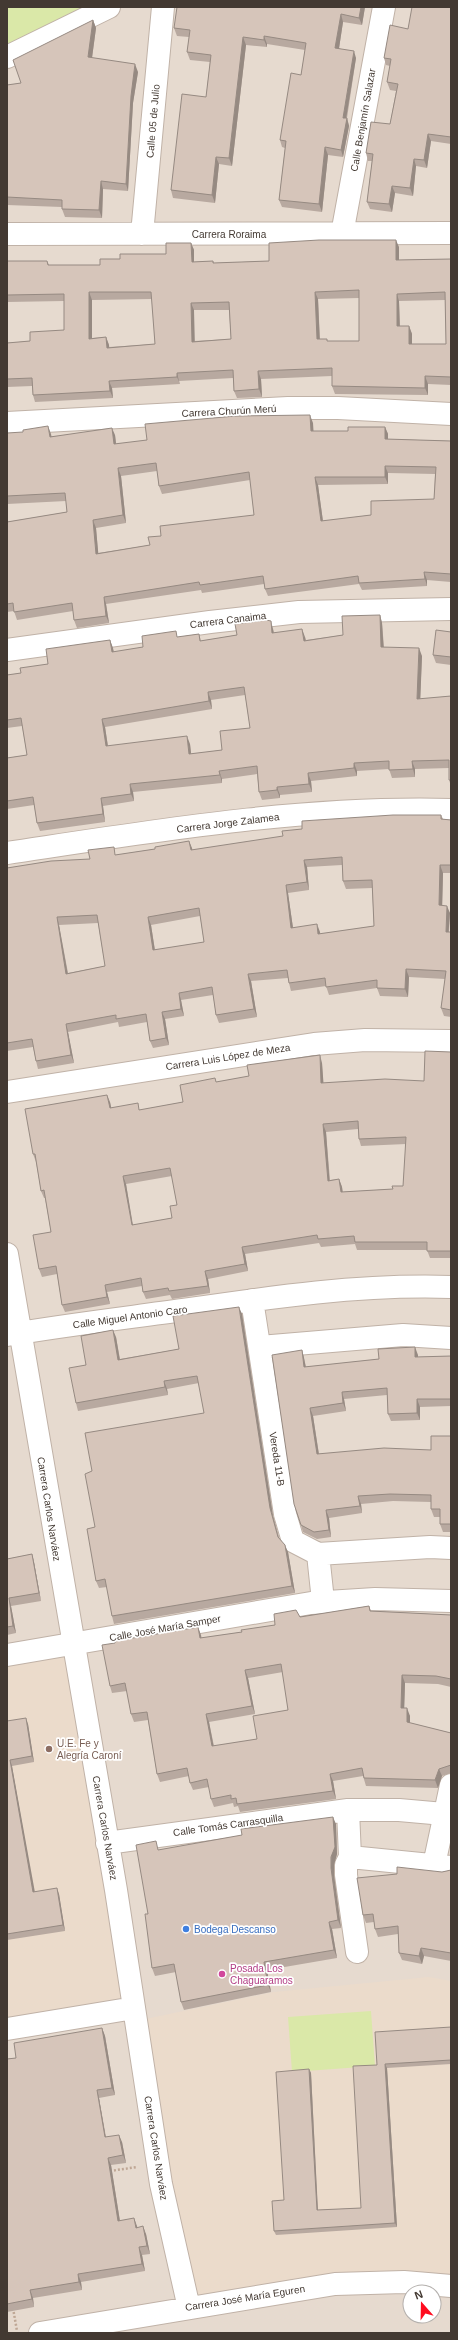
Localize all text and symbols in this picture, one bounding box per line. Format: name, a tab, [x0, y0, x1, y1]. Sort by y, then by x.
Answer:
street label: Calle Benjamín Salazar	[349, 67, 378, 172]
street label: Calle 05 de Julio	[144, 83, 162, 158]
street label: Carrera Roraima	[192, 229, 267, 240]
street label: Carrera Churún Merú	[181, 403, 277, 419]
street label: Carrera Canaima	[189, 610, 267, 630]
street label: Carrera Jorge Zalamea	[176, 811, 280, 835]
street label: Carrera Luis López de Meza	[165, 1042, 292, 1072]
street label: Calle Miguel Antonio Caro	[72, 1303, 188, 1330]
street label: Vereda 11-B	[267, 1431, 287, 1487]
street label: Carrera Carlos Narváez	[35, 1456, 63, 1562]
street label: Calle José María Samper	[108, 1613, 222, 1643]
place label: U.E. Fe y Alegría Caroní	[57, 1738, 122, 1761]
marker: U.E. Fe y Alegría Caroní	[44, 1744, 54, 1754]
street label: Carrera Carlos Narváez	[90, 1775, 120, 1881]
street label: Calle Tomás Carrasquilla	[172, 1812, 284, 1838]
marker: Bodega Descanso	[181, 1924, 191, 1934]
place label: Bodega Descanso	[194, 1924, 276, 1935]
place label: Posada Los Chaguaramos	[230, 1963, 293, 1986]
marker: Posada Los Chaguaramos	[217, 1969, 227, 1979]
street label: Carrera Carlos Narváez	[142, 2095, 170, 2201]
street label: Carrera José María Eguren	[184, 2283, 306, 2313]
north arrow	[402, 2284, 442, 2324]
text: N	[413, 2288, 424, 2302]

